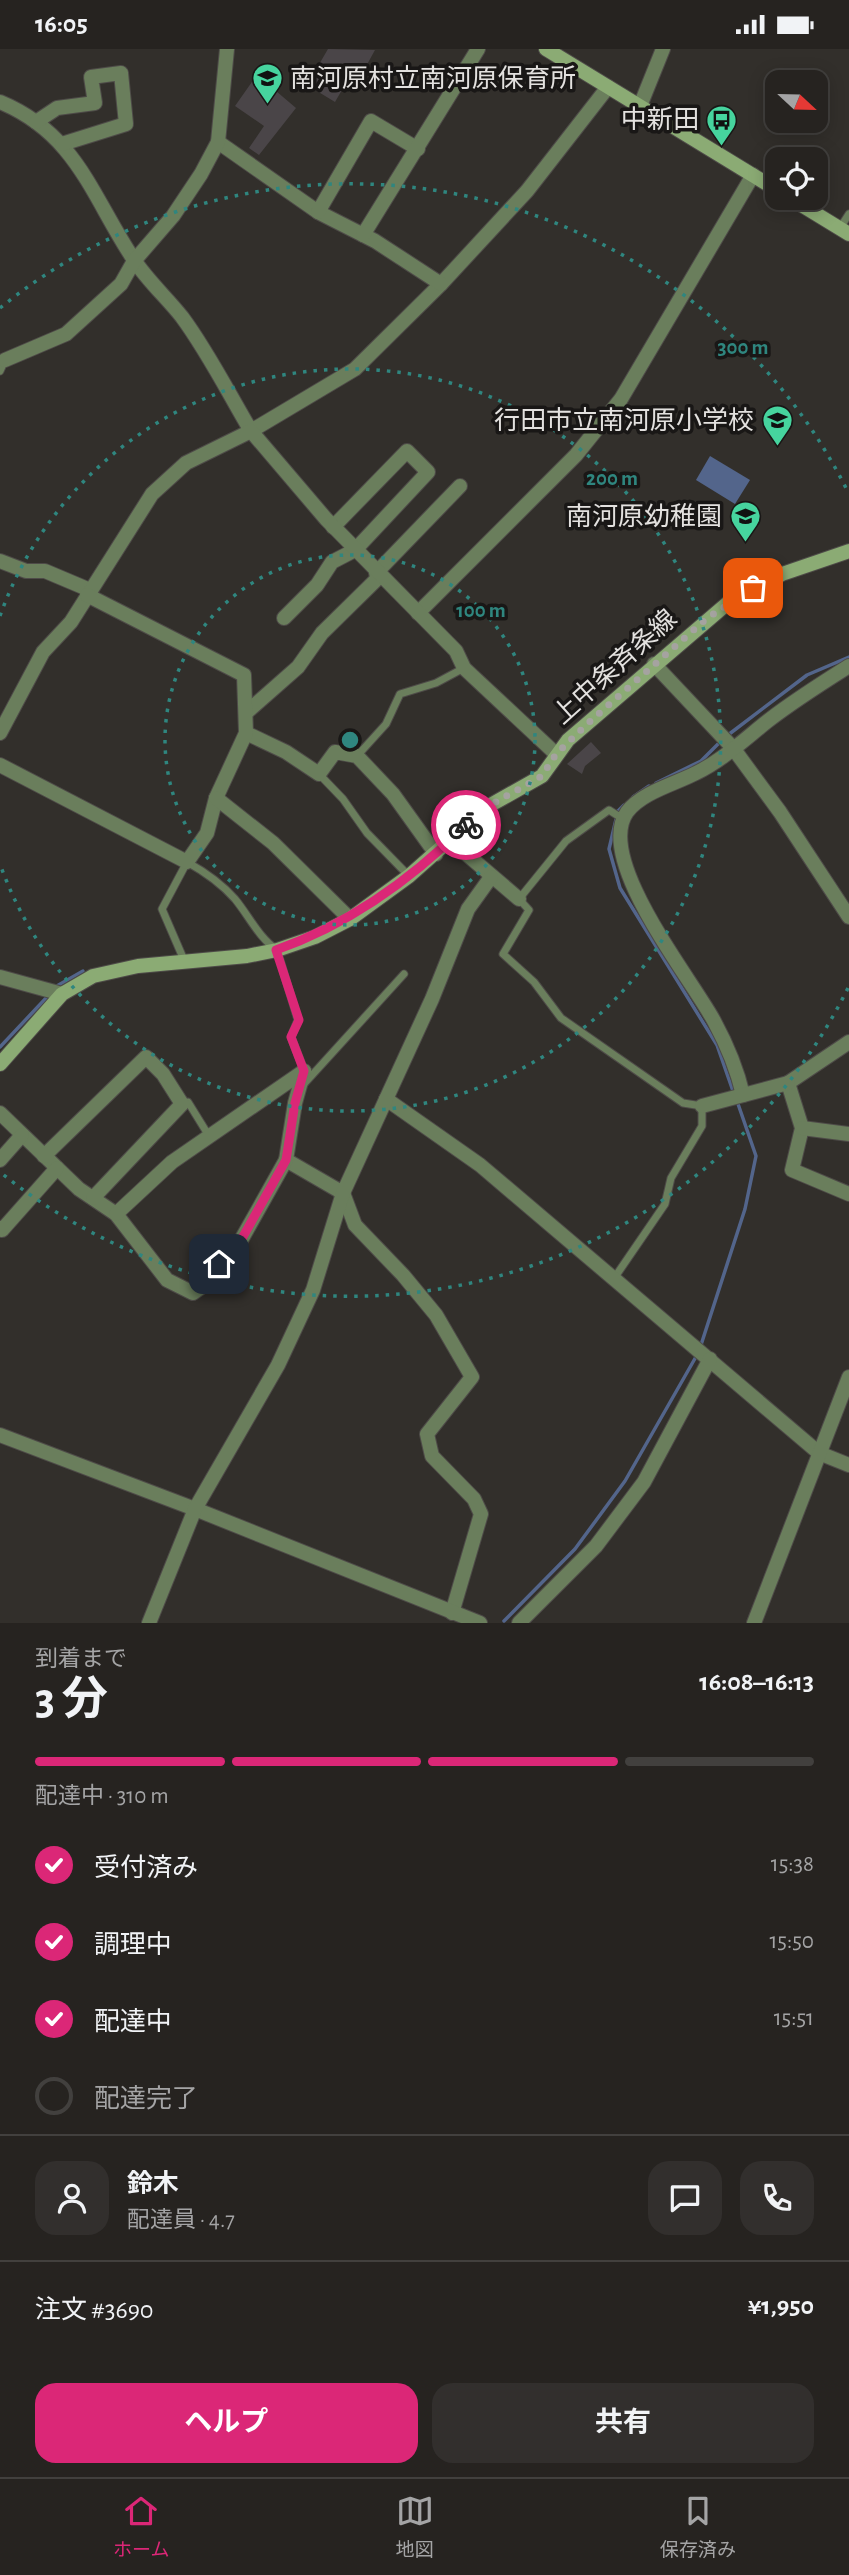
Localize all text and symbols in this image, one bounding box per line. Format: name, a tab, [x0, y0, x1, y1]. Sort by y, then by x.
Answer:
text: 16:05	[35, 11, 88, 37]
school or university icon: 南河原村立南河原保育所	[250, 62, 284, 106]
place label: 南河原村立南河原保育所	[290, 64, 576, 92]
north arrow	[765, 70, 828, 133]
map controls	[765, 70, 828, 210]
bus stop icon: 中新田	[705, 103, 739, 147]
place label: 中新田	[621, 106, 699, 133]
button: locate	[765, 147, 828, 210]
text: 300 m	[717, 337, 769, 358]
school or university icon: 行田市立南河原小学校	[760, 404, 794, 448]
place label: 行田市立南河原小学校	[494, 406, 754, 434]
text: 200 m	[586, 468, 638, 489]
school or university icon: 南河原幼稚園	[728, 500, 762, 544]
place label: 南河原幼稚園	[566, 502, 722, 530]
pin	[723, 558, 783, 618]
icon: bag	[734, 569, 772, 607]
text: 100 m	[456, 600, 506, 621]
street label: 上中条斉条線	[547, 604, 682, 729]
centre of rings	[338, 728, 362, 752]
courier	[431, 790, 501, 860]
icon: bike	[447, 806, 485, 844]
pin	[189, 1234, 249, 1294]
icon: home	[200, 1245, 238, 1283]
text: 到着まで	[35, 1648, 127, 1671]
text: 16:08–16:13	[699, 1669, 814, 1695]
text: 3 分	[35, 1677, 108, 1723]
text: 配達中 · 310 m	[35, 1785, 169, 1808]
icon: check	[35, 1846, 73, 1884]
text: 15:38	[771, 1853, 814, 1876]
text: 受付済み	[94, 1855, 198, 1881]
icon: check	[35, 1923, 73, 1961]
text: 15:50	[769, 1930, 814, 1953]
text: 調理中	[94, 1932, 172, 1958]
icon: check	[35, 2000, 73, 2038]
text: 15:51	[774, 2007, 814, 2030]
text: 配達中	[94, 2009, 172, 2035]
text: 配達完了	[94, 2086, 198, 2112]
button: person	[35, 2161, 109, 2235]
button: chat	[648, 2161, 722, 2235]
button: phone	[740, 2161, 814, 2235]
text: 鈴木	[127, 2171, 179, 2197]
text: 配達員 · 4.7	[127, 2209, 235, 2232]
text: ¥1,950	[748, 2293, 814, 2319]
text: 注文 #3690	[35, 2297, 154, 2323]
button: ヘルプ	[35, 2383, 418, 2463]
button: 共有	[432, 2383, 814, 2463]
tab: ホーム	[113, 2492, 170, 2562]
tab: 地図	[396, 2492, 434, 2562]
tab: 保存済み	[660, 2492, 736, 2562]

